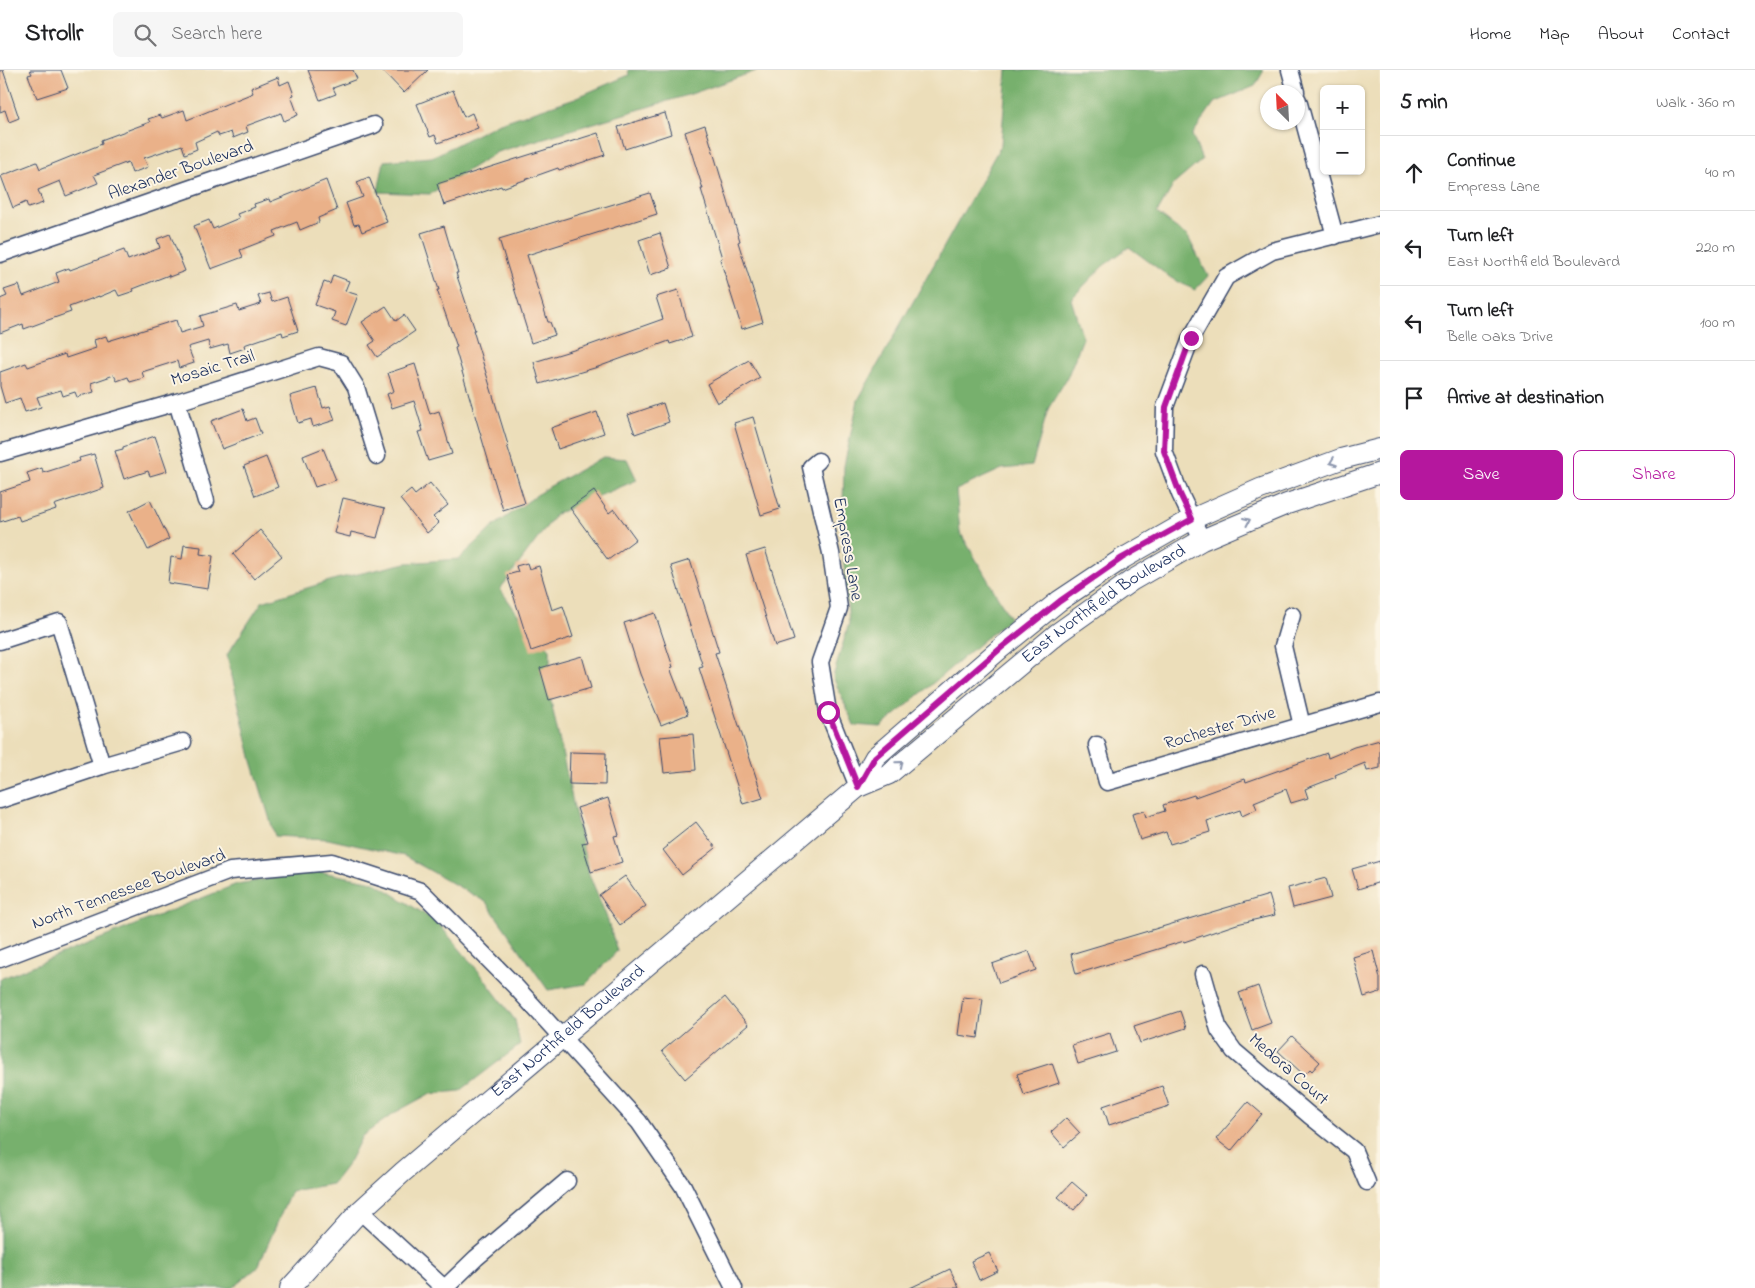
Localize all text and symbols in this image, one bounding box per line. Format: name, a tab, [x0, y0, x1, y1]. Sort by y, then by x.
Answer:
search box	[113, 12, 463, 57]
text: Strollr	[25, 17, 83, 52]
icon: search	[131, 21, 159, 49]
text: Search here	[171, 21, 262, 48]
text: Home	[1470, 22, 1511, 48]
text: Map	[1539, 22, 1570, 48]
text: About	[1598, 22, 1644, 48]
text: Contact	[1672, 22, 1730, 48]
north arrow	[1260, 85, 1305, 130]
map controls	[1320, 85, 1365, 175]
button: +	[1320, 85, 1365, 130]
text: 5 min	[1400, 88, 1448, 118]
text: Walk · 360 m	[1656, 91, 1735, 115]
button: −	[1320, 130, 1365, 175]
street label: Alexander Boulevard	[105, 134, 257, 208]
text: Continue	[1447, 148, 1515, 175]
icon: ahead	[1400, 159, 1428, 187]
text: 40 m	[1705, 161, 1735, 185]
text: Empress Lane	[1447, 175, 1540, 199]
text: Turn left	[1447, 223, 1514, 250]
icon: left	[1400, 234, 1428, 262]
text: 220 m	[1696, 236, 1735, 260]
text: East Northfield Boulevard	[1447, 250, 1620, 274]
text: Turn left	[1447, 298, 1514, 325]
icon: left	[1400, 309, 1428, 337]
text: 100 m	[1700, 311, 1735, 335]
text: Belle Oaks Drive	[1447, 325, 1553, 349]
route end	[1180, 327, 1203, 350]
street label: Mosaic Trail	[168, 344, 258, 394]
icon: arrive	[1400, 384, 1428, 412]
text: Arrive at destination	[1447, 385, 1604, 412]
button: Save	[1400, 450, 1563, 500]
button: Share	[1573, 450, 1735, 500]
one-way arrow	[1329, 456, 1338, 466]
street label: Empress Lane	[825, 495, 869, 604]
one-way arrow	[1242, 516, 1251, 527]
street label: East Northfield Boulevard	[1016, 539, 1191, 671]
street label: Rochester Drive	[1161, 700, 1280, 757]
route start	[817, 701, 840, 724]
one-way arrow	[894, 761, 903, 770]
street label: North Tennessee Boulevard	[28, 843, 230, 937]
street label: East Northfield Boulevard	[486, 959, 651, 1105]
street label: Medora Court	[1242, 1028, 1334, 1112]

